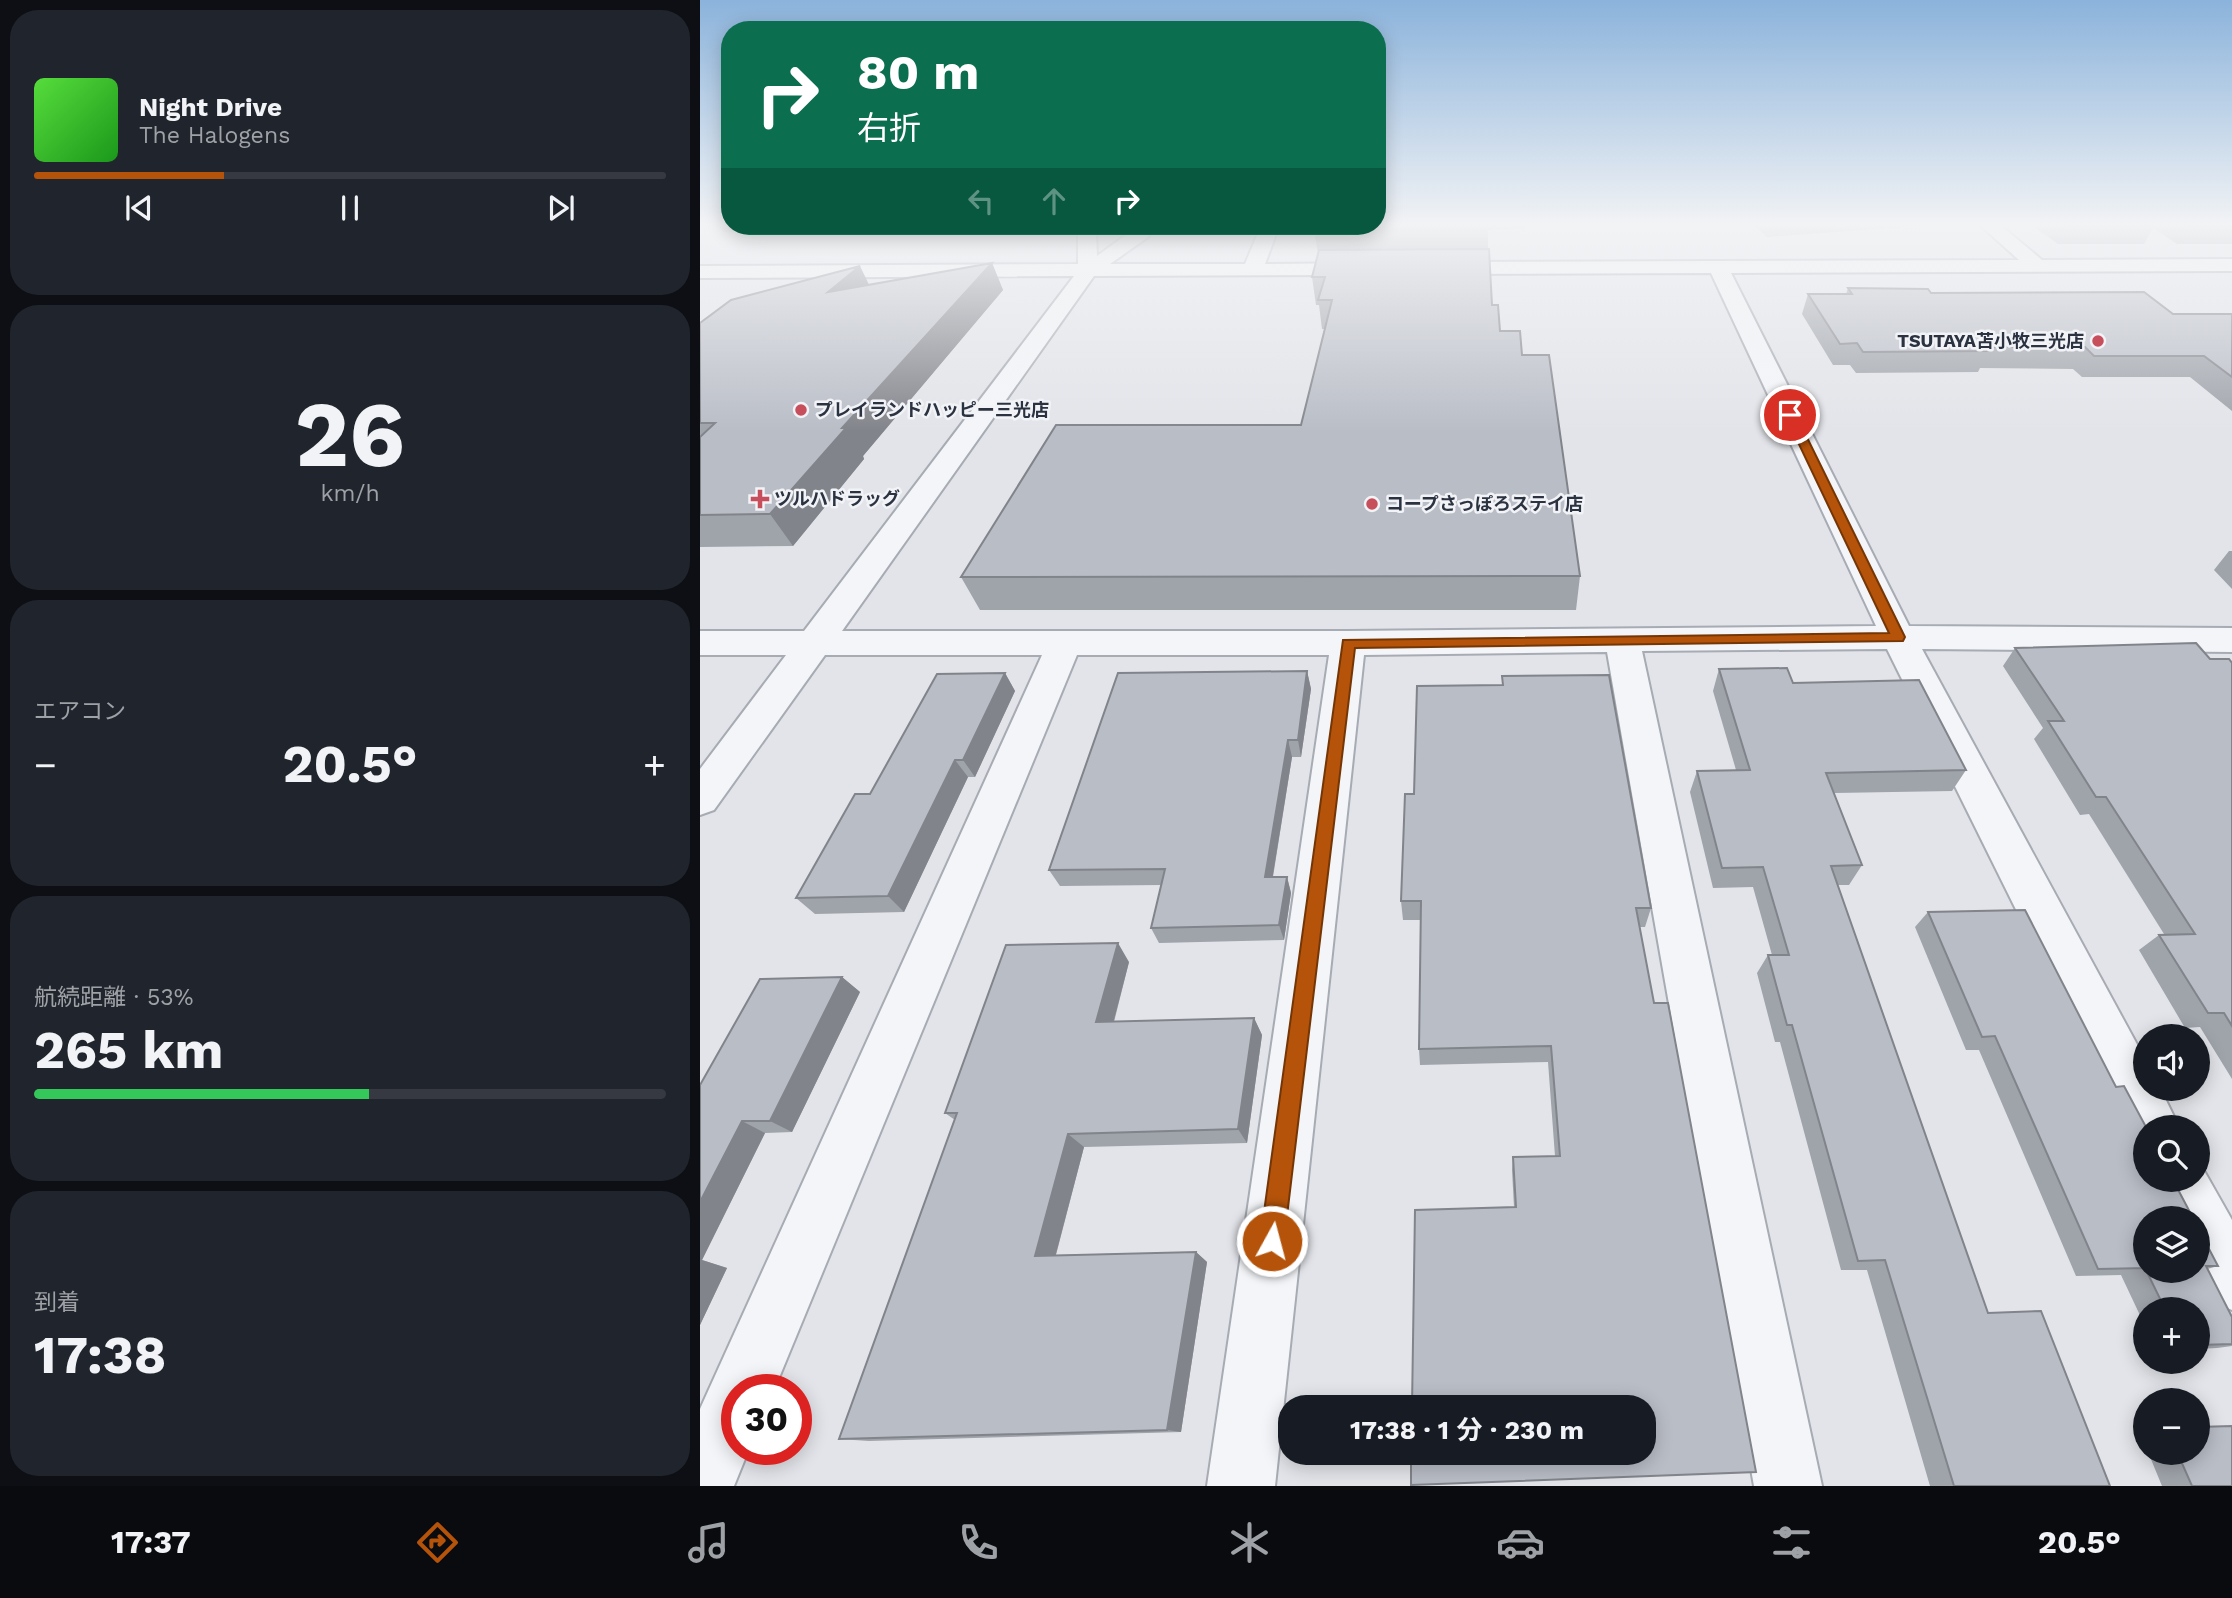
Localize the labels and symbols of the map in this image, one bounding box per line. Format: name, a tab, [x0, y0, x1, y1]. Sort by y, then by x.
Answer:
place label: TSUTAYA苫小牧三光店	[1897, 330, 2084, 351]
marker: TSUTAYA苫小牧三光店	[2090, 333, 2106, 349]
pin	[1760, 385, 1820, 445]
place label: プレイランドハッピー三光店	[815, 399, 1049, 420]
marker: プレイランドハッピー三光店	[793, 402, 809, 418]
place label: ツルハドラッグ	[774, 488, 900, 509]
marker: ツルハドラッグ	[752, 491, 768, 507]
place label: コープさっぽろステイ店	[1386, 493, 1583, 514]
marker: コープさっぽろステイ店	[1364, 496, 1380, 512]
position arrow	[1235, 1204, 1309, 1278]
speed limit sign: 30	[721, 1374, 812, 1465]

